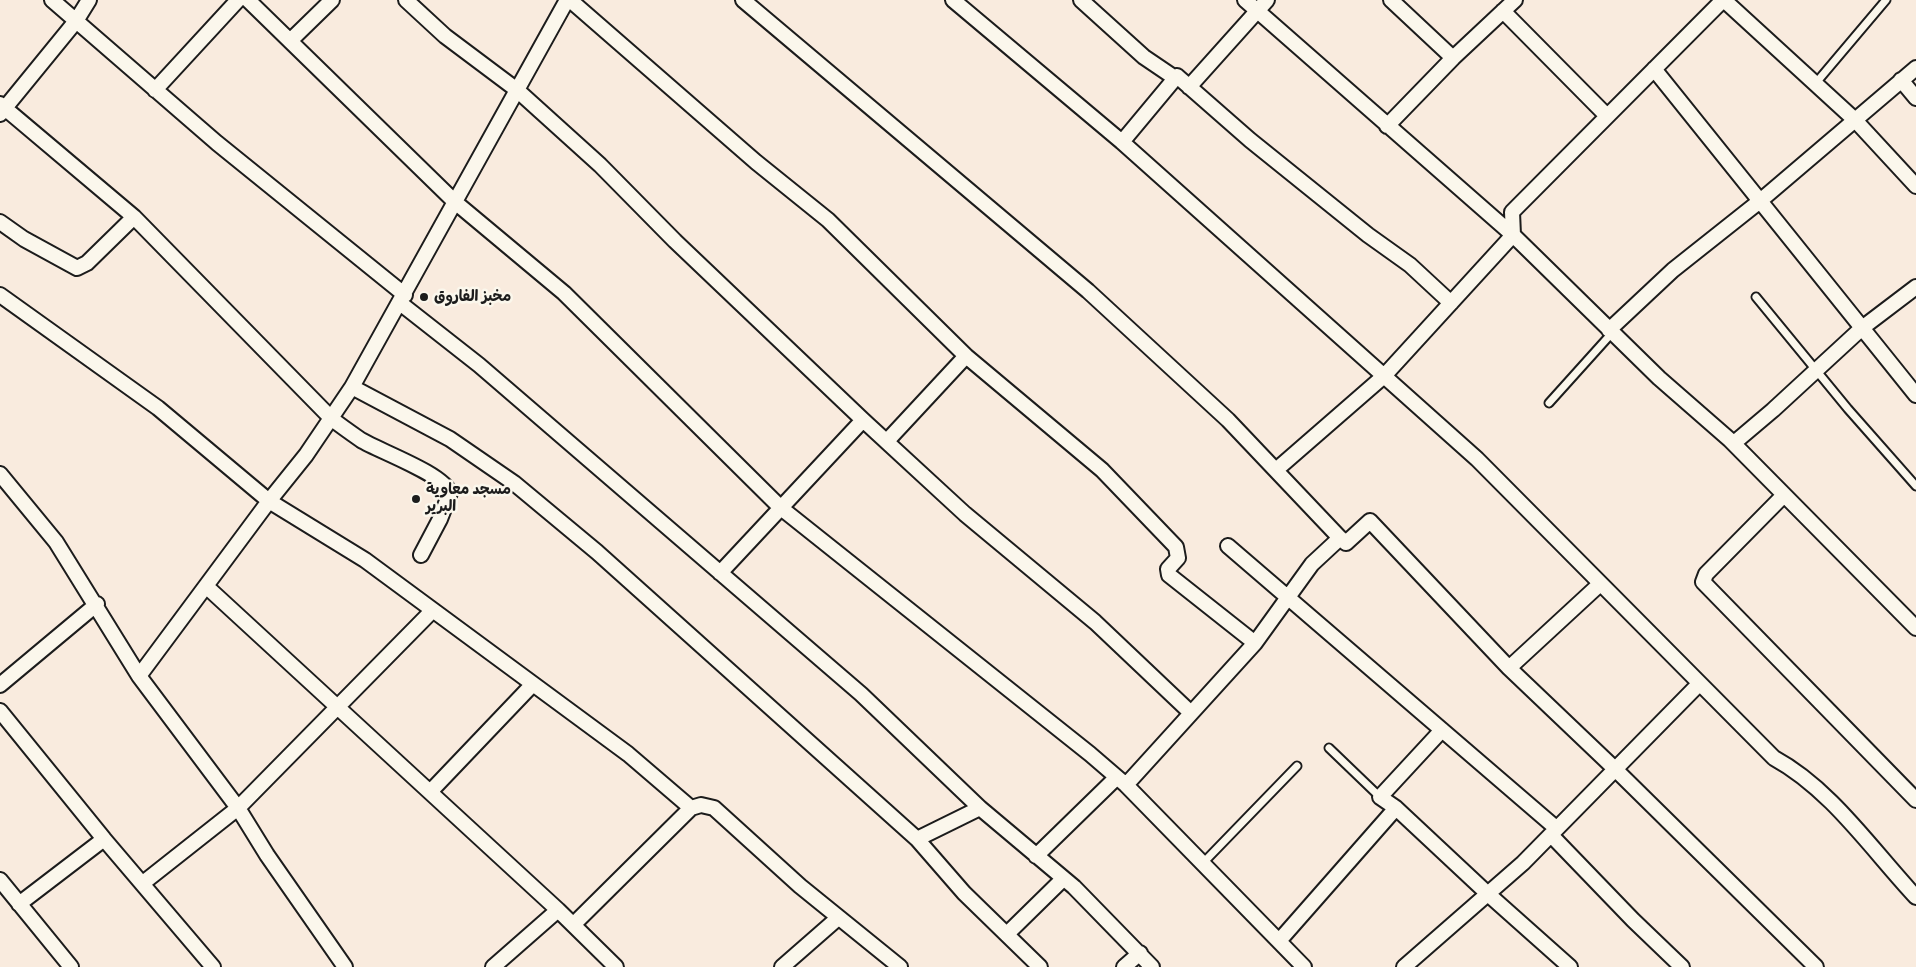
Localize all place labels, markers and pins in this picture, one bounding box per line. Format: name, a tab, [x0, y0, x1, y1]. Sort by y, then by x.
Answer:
place label: مخبز الفاروق	[434, 288, 511, 306]
marker: مخبز الفاروق	[418, 291, 430, 303]
place label: مسجد معاوية البرير	[426, 481, 511, 516]
marker: مسجد معاوية البرير	[410, 493, 422, 505]

